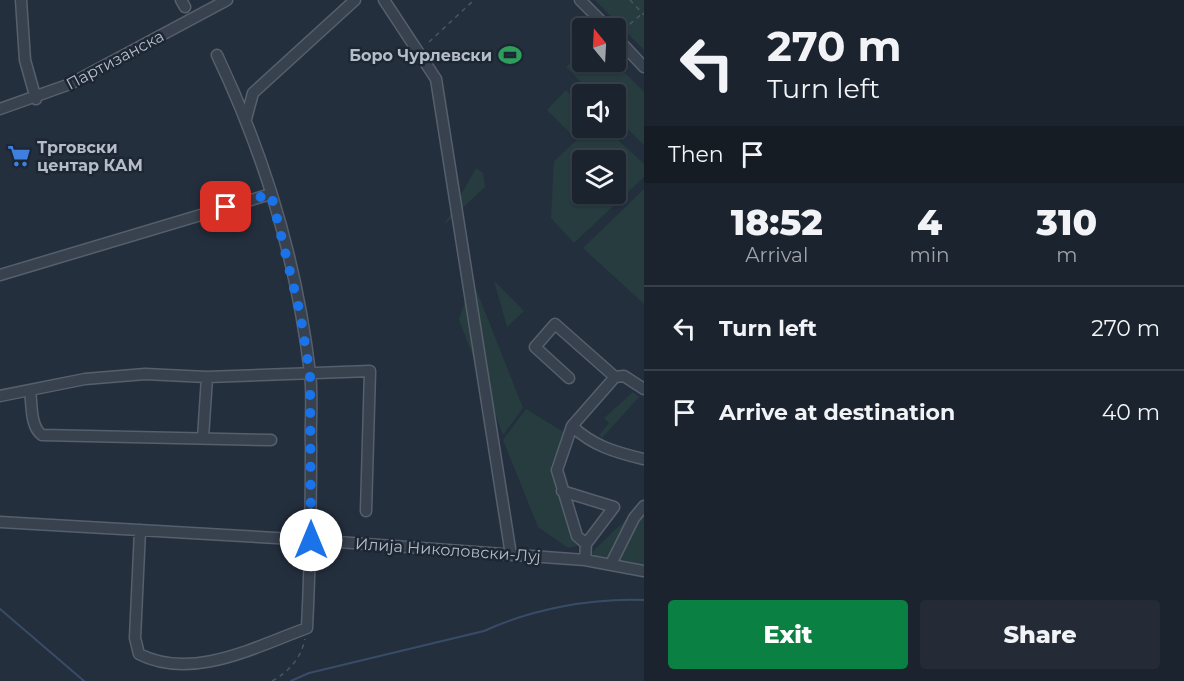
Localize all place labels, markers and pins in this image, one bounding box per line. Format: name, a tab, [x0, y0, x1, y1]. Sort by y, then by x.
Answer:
sports icon: Боро Чурлевски	[497, 42, 523, 68]
place label: Боро Чурлевски	[349, 46, 492, 65]
place label: Трговски центар КАМ	[37, 138, 143, 175]
supermarket icon: Трговски центар КАМ	[6, 143, 32, 169]
pin	[200, 181, 251, 232]

